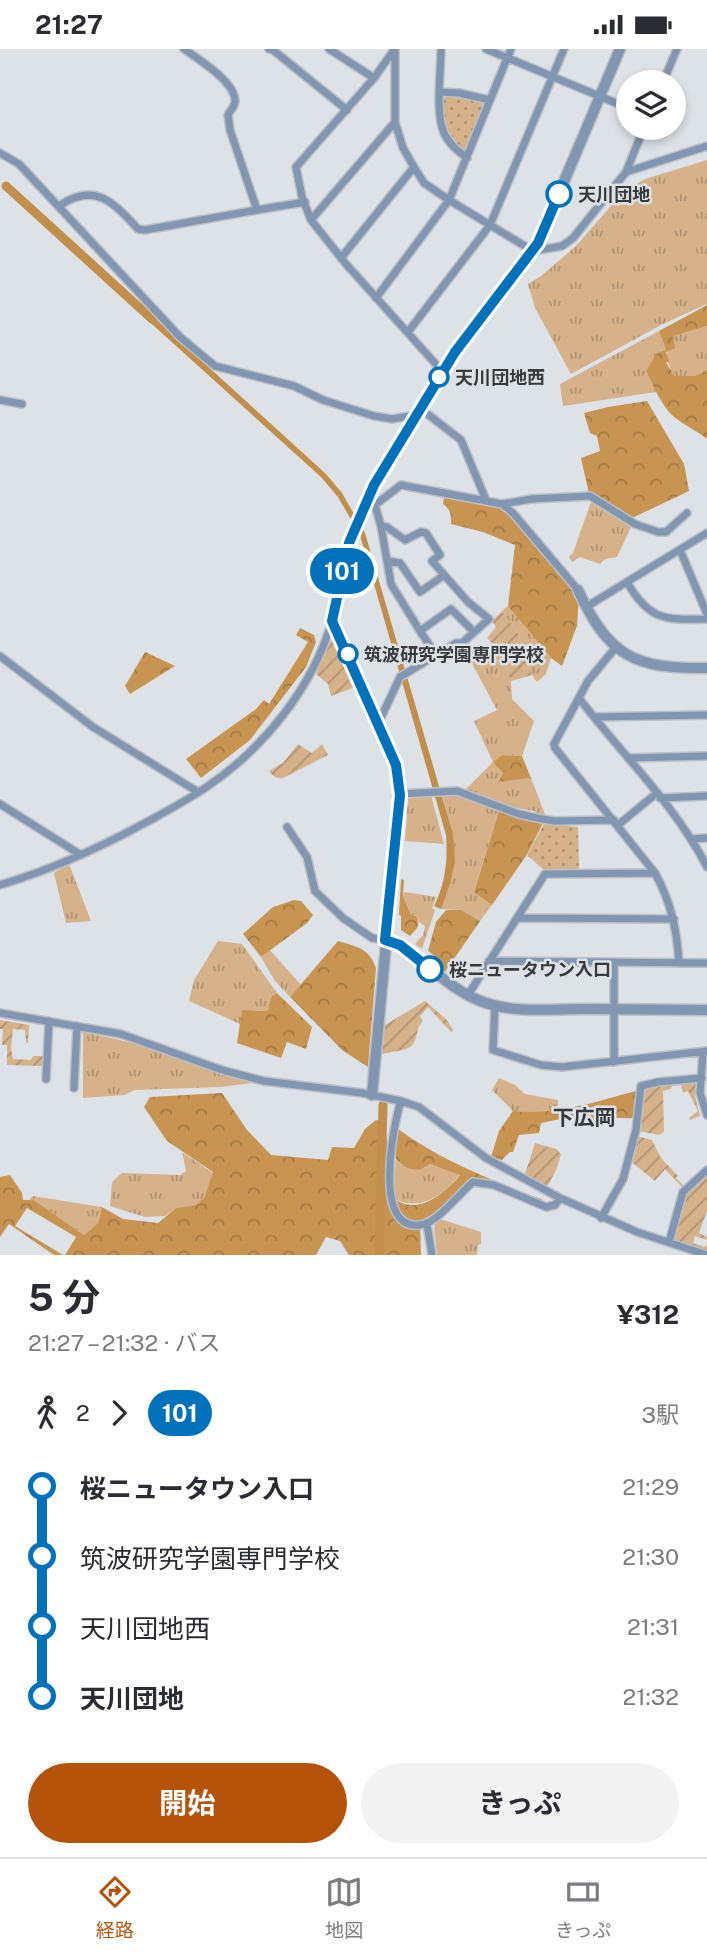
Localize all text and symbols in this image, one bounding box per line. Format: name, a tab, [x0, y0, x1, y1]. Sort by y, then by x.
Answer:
text: 21:27	[35, 9, 103, 40]
map controls	[616, 70, 686, 140]
button: layers	[616, 70, 686, 140]
marker: 天川団地	[546, 181, 572, 207]
place label: 天川団地	[578, 184, 650, 205]
marker: 天川団地西	[429, 367, 449, 387]
place label: 天川団地西	[455, 367, 545, 388]
line badge: 101	[302, 548, 382, 594]
text: 101	[324, 557, 360, 585]
marker: 筑波研究学園専門学校	[338, 644, 358, 664]
place label: 筑波研究学園専門学校	[364, 644, 544, 665]
marker: 桜ニュータウン入口	[417, 956, 443, 982]
place label: 桜ニュータウン入口	[449, 959, 611, 980]
district label: 下広岡	[553, 1105, 616, 1130]
text: 5 分	[28, 1275, 100, 1320]
text: ¥312	[617, 1299, 679, 1330]
text: 21:27 – 21:32 · バス	[28, 1329, 221, 1356]
icon: walk	[28, 1394, 66, 1432]
icon: forward	[100, 1394, 138, 1432]
text: 2	[76, 1399, 90, 1426]
text: 101	[162, 1399, 198, 1427]
text: 3駅	[642, 1401, 679, 1428]
text: 桜ニュータウン入口	[80, 1473, 314, 1504]
text: 21:29	[622, 1473, 679, 1500]
text: 筑波研究学園専門学校	[80, 1543, 340, 1574]
text: 21:30	[622, 1543, 679, 1570]
text: 天川団地西	[80, 1613, 210, 1644]
text: 21:31	[627, 1613, 679, 1640]
text: 天川団地	[80, 1683, 184, 1714]
text: 21:32	[623, 1683, 679, 1710]
button: 開始	[28, 1763, 347, 1843]
button: きっぷ	[361, 1763, 679, 1843]
tab: 経路	[96, 1873, 134, 1942]
tab: 地図	[325, 1873, 363, 1942]
tab: きっぷ	[555, 1873, 611, 1942]

